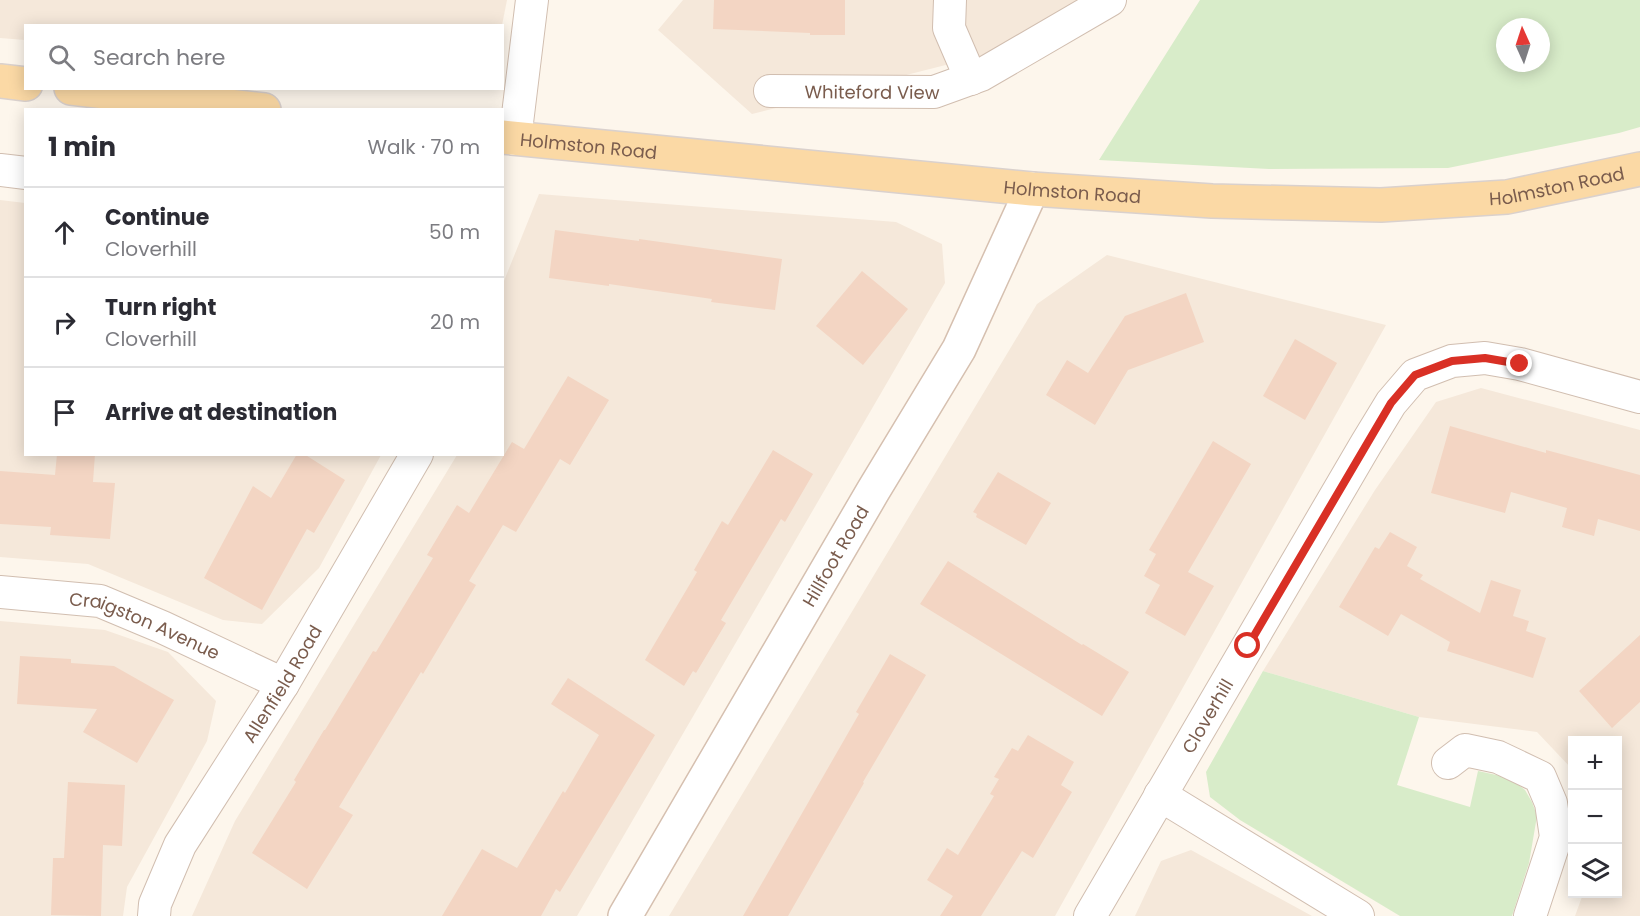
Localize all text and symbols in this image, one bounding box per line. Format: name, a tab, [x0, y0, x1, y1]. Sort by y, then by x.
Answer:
north arrow	[1496, 18, 1550, 72]
search box	[24, 24, 504, 90]
icon: search	[45, 41, 78, 74]
text: Search here	[93, 42, 226, 73]
street label: Whiteford View	[804, 79, 940, 105]
street label: Holmston Road	[519, 126, 658, 165]
text: 1 min	[48, 129, 116, 165]
text: Walk · 70 m	[367, 133, 480, 161]
street label: Holmston Road	[1488, 160, 1627, 211]
street label: Holmston Road	[1003, 174, 1142, 209]
text: Continue	[105, 202, 209, 233]
icon: ahead	[48, 216, 81, 249]
text: 50 m	[429, 218, 480, 246]
text: Cloverhill	[105, 235, 197, 263]
text: Turn right	[105, 292, 216, 323]
icon: right	[48, 306, 81, 339]
text: 20 m	[430, 308, 480, 336]
text: Cloverhill	[105, 325, 197, 353]
route end	[1506, 350, 1532, 376]
icon: arrive	[48, 396, 81, 429]
text: Arrive at destination	[105, 397, 337, 428]
street label: Hillfoot Road	[796, 501, 874, 611]
street label: Craigston Avenue	[68, 586, 224, 665]
street label: Allenfield Road	[236, 620, 327, 747]
route start	[1234, 632, 1260, 658]
street label: Cloverhill	[1175, 674, 1239, 758]
map controls	[1568, 736, 1622, 898]
button: +	[1568, 736, 1622, 790]
button: −	[1568, 790, 1622, 844]
button: layers	[1568, 844, 1622, 898]

